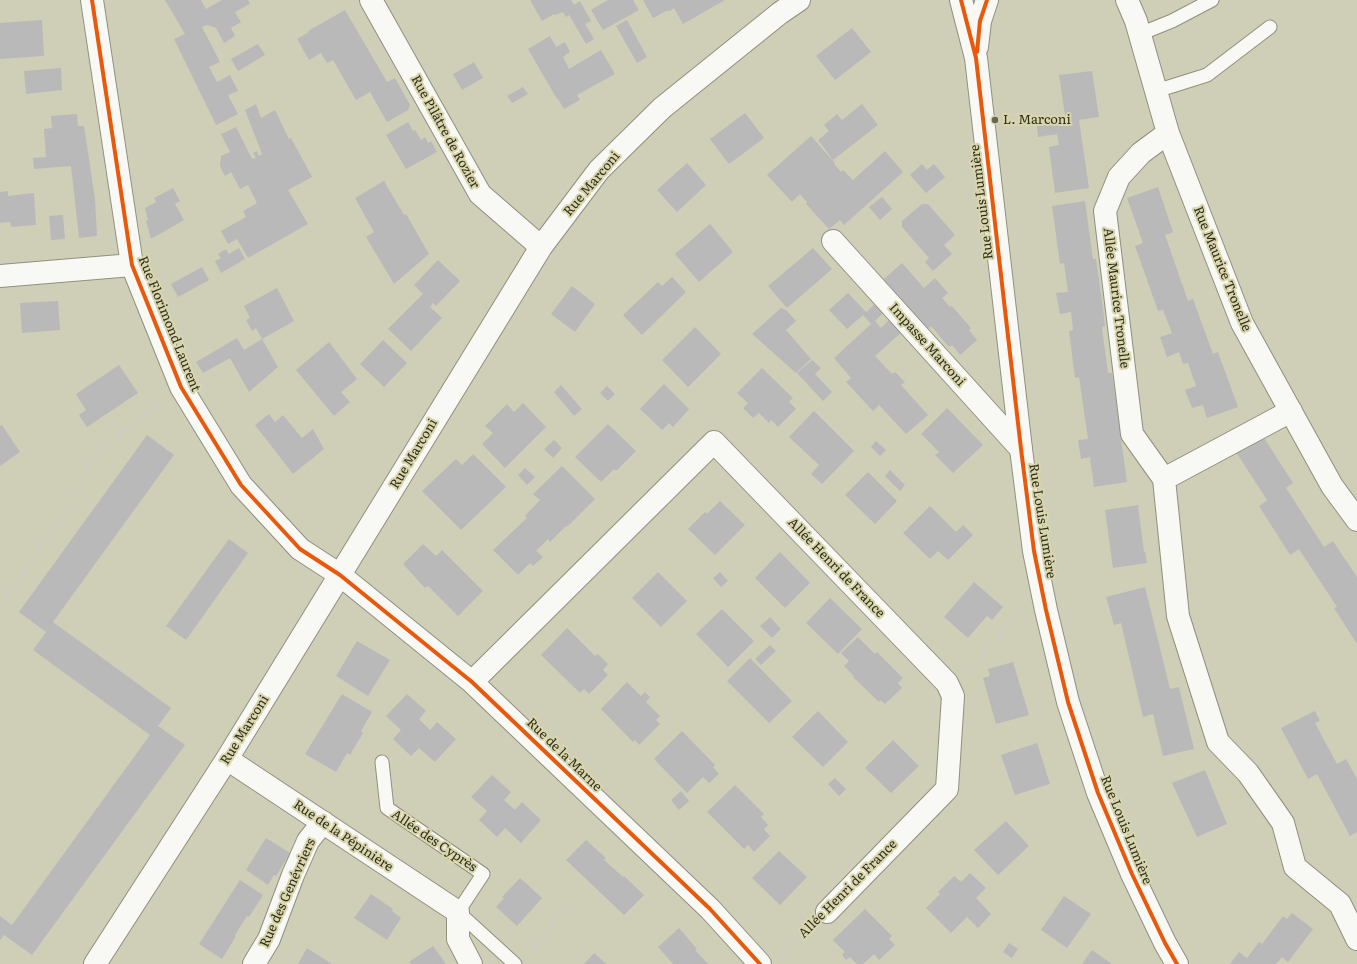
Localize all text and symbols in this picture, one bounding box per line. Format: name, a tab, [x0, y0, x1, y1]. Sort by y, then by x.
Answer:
street label: Rue Pilâtre de Rozier	[407, 73, 483, 191]
place label: L. Marconi	[1003, 112, 1071, 128]
marker: L. Marconi	[990, 115, 1000, 125]
street label: Rue Louis Lumière	[967, 144, 997, 260]
street label: Rue Marconi	[561, 149, 623, 219]
street label: Rue Maurice Tronelle	[1190, 204, 1254, 334]
street label: Allée Maurice Tronelle	[1100, 227, 1132, 369]
street label: Rue Florimond Laurent	[135, 254, 203, 394]
street label: Impasse Marconi	[886, 300, 968, 390]
street label: Rue Marconi	[387, 416, 441, 492]
street label: Rue Louis Lumière	[1025, 463, 1059, 579]
street label: Allée Henri de France	[784, 515, 888, 621]
street label: Rue Marconi	[217, 692, 273, 768]
street label: Rue de la Marne	[523, 715, 605, 795]
street label: Rue Louis Lumière	[1097, 773, 1155, 887]
street label: Rue de la Pépinière	[290, 797, 396, 875]
street label: Allée des Cyprès	[388, 807, 480, 875]
street label: Rue des Genévriers	[257, 836, 319, 950]
street label: Allée Henri de France	[796, 837, 900, 941]

